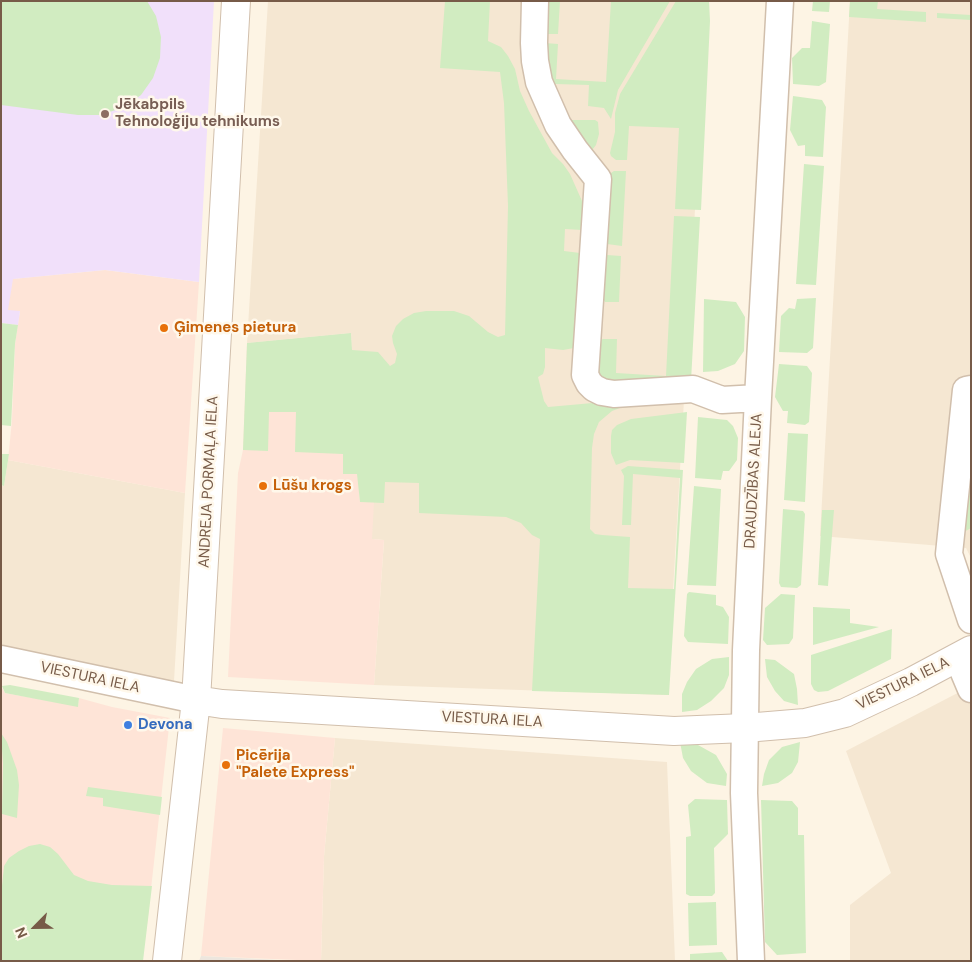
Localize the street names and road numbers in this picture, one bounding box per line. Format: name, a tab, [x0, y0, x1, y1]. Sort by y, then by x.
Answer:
street label: ANDREJA PORMAĻA IELA	[195, 395, 223, 569]
street label: DRAUDZĪBAS ALEJA	[741, 413, 767, 549]
street label: VIESTURA IELA	[853, 654, 953, 714]
street label: VIESTURA IELA	[39, 659, 141, 697]
street label: VIESTURA IELA	[441, 708, 543, 732]

